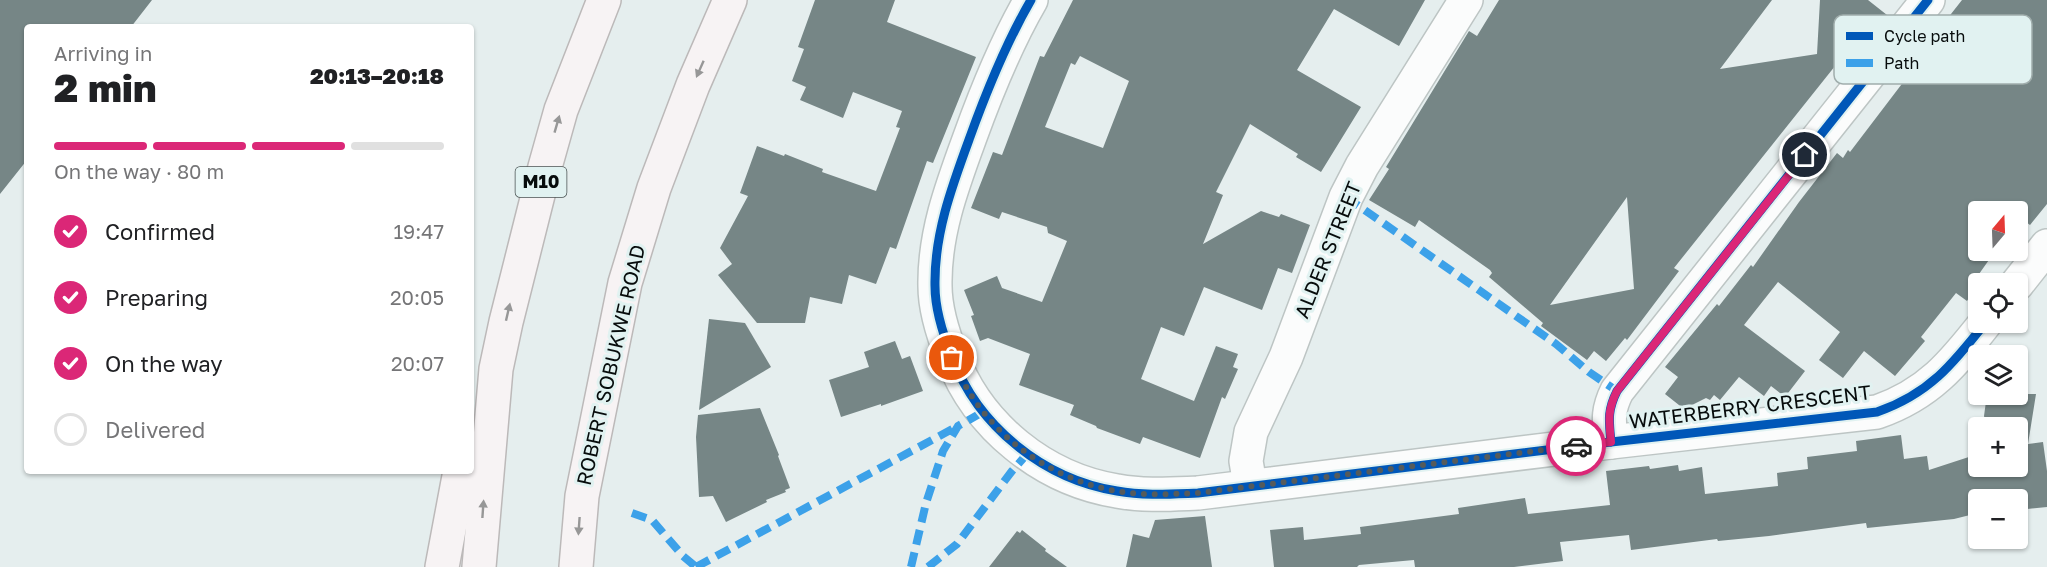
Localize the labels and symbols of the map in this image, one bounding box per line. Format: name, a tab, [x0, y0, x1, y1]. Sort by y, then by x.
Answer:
legend	[1834, 15, 2032, 84]
text: Cycle path	[1884, 26, 1965, 46]
text: Path	[1884, 53, 1919, 73]
one-way arrow	[695, 61, 704, 78]
one-way arrow	[553, 114, 562, 132]
pin	[1779, 129, 1830, 180]
road number: M10	[516, 167, 566, 197]
street label: ALDER STREET	[1289, 178, 1365, 321]
north arrow	[1968, 201, 2028, 261]
street label: ROBERT SOBUKWE ROAD	[571, 242, 649, 487]
one-way arrow	[503, 303, 513, 321]
pin	[926, 332, 977, 383]
street label: WATERBERRY CRESCENT	[1628, 379, 1872, 433]
courier	[1546, 416, 1606, 476]
one-way arrow	[479, 499, 488, 518]
one-way arrow	[575, 517, 584, 536]

